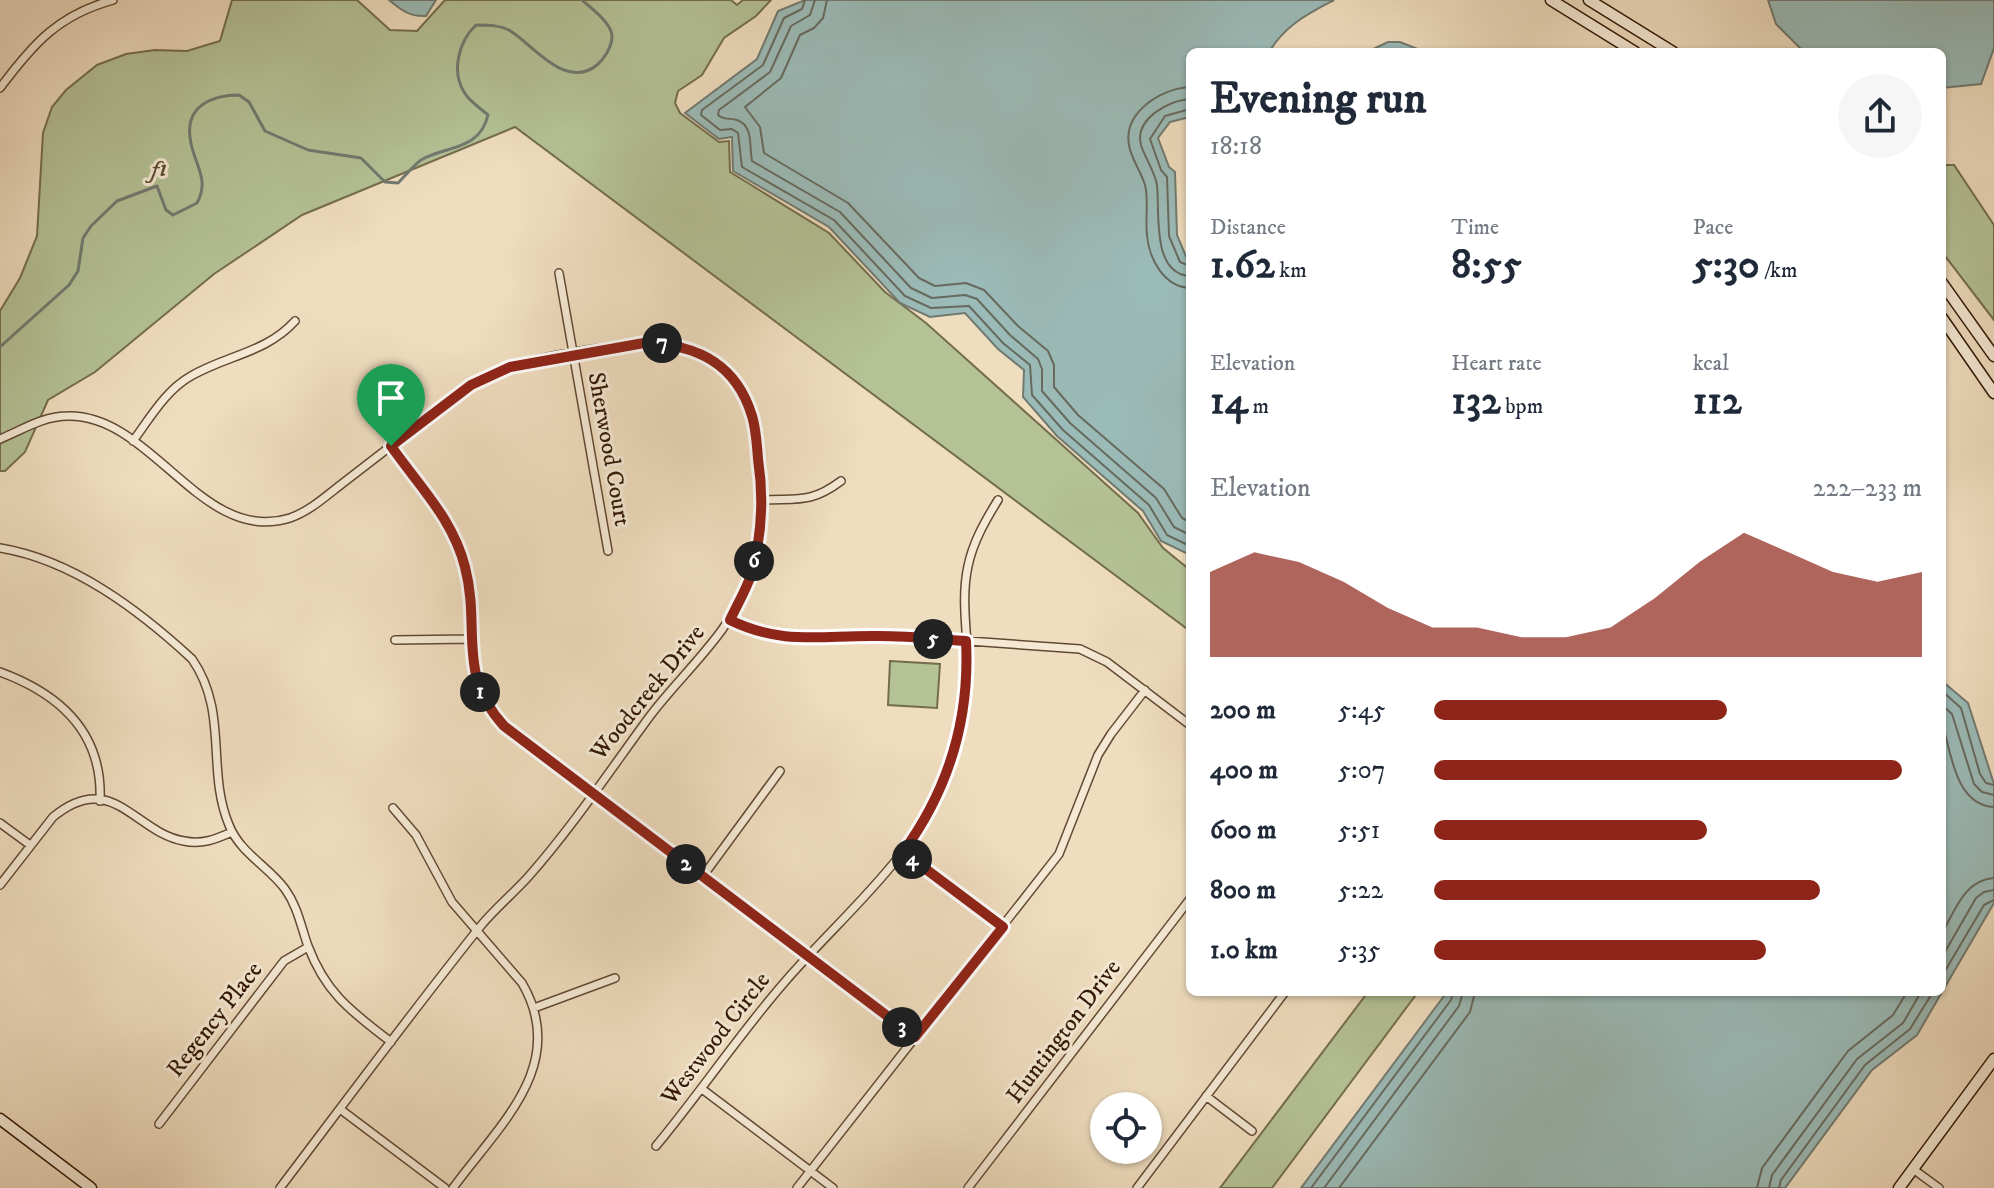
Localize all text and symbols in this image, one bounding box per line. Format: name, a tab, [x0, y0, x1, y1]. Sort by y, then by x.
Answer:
text: Evening run	[1210, 72, 1427, 127]
button: share	[1838, 74, 1922, 158]
text: 18:18	[1210, 130, 1262, 163]
park label: f1	[145, 154, 167, 184]
text: Distance	[1210, 214, 1286, 241]
text: Time	[1451, 214, 1499, 241]
text: Pace	[1693, 214, 1733, 241]
text: 1.62	[1210, 241, 1275, 291]
text: 8:55	[1451, 241, 1522, 291]
text: 5:30	[1693, 241, 1759, 291]
text: km	[1275, 257, 1307, 284]
text: /km	[1759, 257, 1798, 284]
pin: 7	[642, 323, 682, 363]
text: 7	[656, 329, 668, 356]
text: Elevation	[1210, 350, 1295, 377]
text: Heart rate	[1451, 350, 1542, 377]
text: kcal	[1693, 350, 1729, 377]
pin	[357, 364, 425, 446]
street label: Sherwood Court	[581, 370, 637, 529]
icon: arrive	[369, 376, 413, 420]
text: 14	[1210, 377, 1248, 427]
text: 132	[1451, 377, 1501, 427]
text: 112	[1693, 377, 1742, 427]
text: m	[1248, 393, 1269, 420]
text: bpm	[1501, 393, 1543, 420]
text: Elevation	[1210, 472, 1311, 505]
text: 222–233 m	[1813, 472, 1922, 505]
pin: 6	[734, 541, 774, 581]
text: 6	[748, 547, 760, 574]
street label: Woodcreek Drive	[583, 619, 712, 767]
pin: 5	[913, 619, 953, 659]
text: 5	[928, 625, 938, 652]
pin: 1	[460, 672, 500, 712]
text: 1	[476, 678, 484, 705]
text: 200 m	[1210, 694, 1276, 727]
text: 5:45	[1338, 694, 1385, 727]
text: 400 m	[1210, 754, 1278, 787]
text: 5:07	[1338, 754, 1385, 787]
text: 600 m	[1210, 814, 1277, 847]
text: 5:51	[1338, 814, 1380, 847]
pin: 4	[892, 839, 932, 879]
pin: 2	[666, 844, 706, 884]
text: 4	[906, 845, 918, 872]
text: 2	[681, 850, 691, 877]
text: 800 m	[1210, 874, 1276, 907]
text: 5:22	[1338, 874, 1383, 907]
text: 1.0 km	[1210, 934, 1278, 967]
text: 5:35	[1338, 934, 1380, 967]
street label: Huntington Drive	[1000, 954, 1128, 1109]
street label: Regency Place	[160, 956, 269, 1083]
street label: Westwood Circle	[654, 966, 777, 1112]
pin: 3	[882, 1007, 922, 1047]
text: 3	[898, 1013, 906, 1040]
map controls	[1090, 1092, 1162, 1164]
button: locate	[1090, 1092, 1162, 1164]

